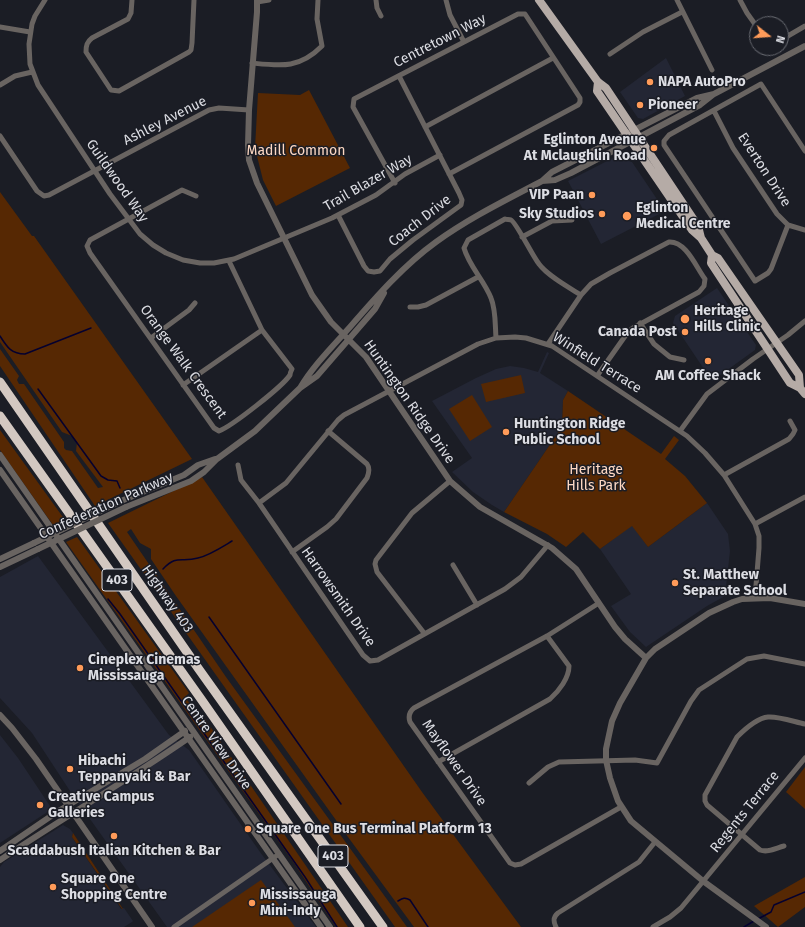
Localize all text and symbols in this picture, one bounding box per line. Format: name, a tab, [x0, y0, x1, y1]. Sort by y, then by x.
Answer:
street label: Centretown Way	[391, 10, 489, 72]
north arrow	[749, 16, 789, 56]
text: N	[773, 34, 787, 45]
place label: NAPA AutoPro	[658, 74, 746, 90]
marker: NAPA AutoPro	[645, 77, 655, 87]
street label: Ashley Avenue	[120, 93, 210, 149]
place label: Pioneer	[648, 97, 698, 113]
marker: Pioneer	[635, 100, 645, 110]
street label: Everton Drive	[734, 130, 794, 210]
place label: Eglinton Avenue At Mclaughlin Road	[524, 132, 646, 164]
street label: Guildwood Way	[82, 136, 152, 226]
park label: Madill Common	[247, 143, 345, 159]
marker: Eglinton Avenue At Mclaughlin Road	[649, 143, 659, 153]
street label: Trail Blazer Way	[321, 151, 415, 215]
place label: VIP Paan	[529, 187, 584, 203]
marker: VIP Paan	[587, 190, 597, 200]
street label: Coach Drive	[385, 191, 455, 251]
place label: Eglinton Medical Centre	[636, 200, 731, 232]
place label: Sky Studios	[519, 206, 594, 222]
marker: Sky Studios	[597, 209, 607, 219]
marker: Eglinton Medical Centre	[621, 210, 633, 222]
street label: Orange Walk Crescent	[136, 302, 230, 422]
place label: Heritage Hills Clinic	[694, 303, 760, 336]
marker: Heritage Hills Clinic	[679, 313, 691, 325]
place label: Canada Post	[598, 324, 677, 340]
marker: Canada Post	[680, 327, 690, 337]
street label: Winfield Terrace	[549, 329, 645, 397]
street label: Huntington Ridge Drive	[360, 337, 458, 467]
marker: AM Coffee Shack	[703, 356, 713, 366]
place label: AM Coffee Shack	[655, 368, 761, 384]
place label: Huntington Ridge Public School	[514, 416, 625, 448]
marker: Huntington Ridge Public School	[501, 427, 511, 437]
park label: Heritage Hills Park	[566, 462, 626, 494]
street label: Confederation Parkway	[36, 469, 176, 543]
street label: Harrowsmith Drive	[297, 544, 379, 650]
street label: Highway 403	[137, 562, 197, 636]
place label: St. Matthew Separate School	[683, 567, 787, 600]
road number: 403	[102, 569, 132, 591]
marker: St. Matthew Separate School	[670, 578, 680, 588]
place label: Cineplex Cinemas Mississauga	[88, 652, 200, 684]
marker: Cineplex Cinemas Mississauga	[75, 663, 85, 673]
street label: Centre View Drive	[177, 693, 255, 793]
street label: Mayflower Drive	[418, 717, 490, 809]
place label: Hibachi Teppanyaki & Bar	[78, 753, 190, 786]
marker: Hibachi Teppanyaki & Bar	[65, 764, 75, 774]
street label: Regents Terrace	[707, 768, 783, 856]
place label: Creative Campus Galleries	[48, 789, 154, 822]
marker: Creative Campus Galleries	[35, 800, 45, 810]
place label: Square One Bus Terminal Platform 13	[256, 821, 492, 837]
marker: Square One Bus Terminal Platform 13	[243, 824, 253, 834]
marker: Scaddabush Italian Kitchen & Bar	[109, 831, 119, 841]
place label: Scaddabush Italian Kitchen & Bar	[7, 843, 221, 859]
road number: 403	[318, 845, 348, 867]
place label: Square One Shopping Centre	[61, 871, 167, 904]
marker: Square One Shopping Centre	[48, 882, 58, 892]
place label: Mississauga Mini-Indy	[260, 887, 336, 920]
marker: Mississauga Mini-Indy	[247, 898, 257, 908]

